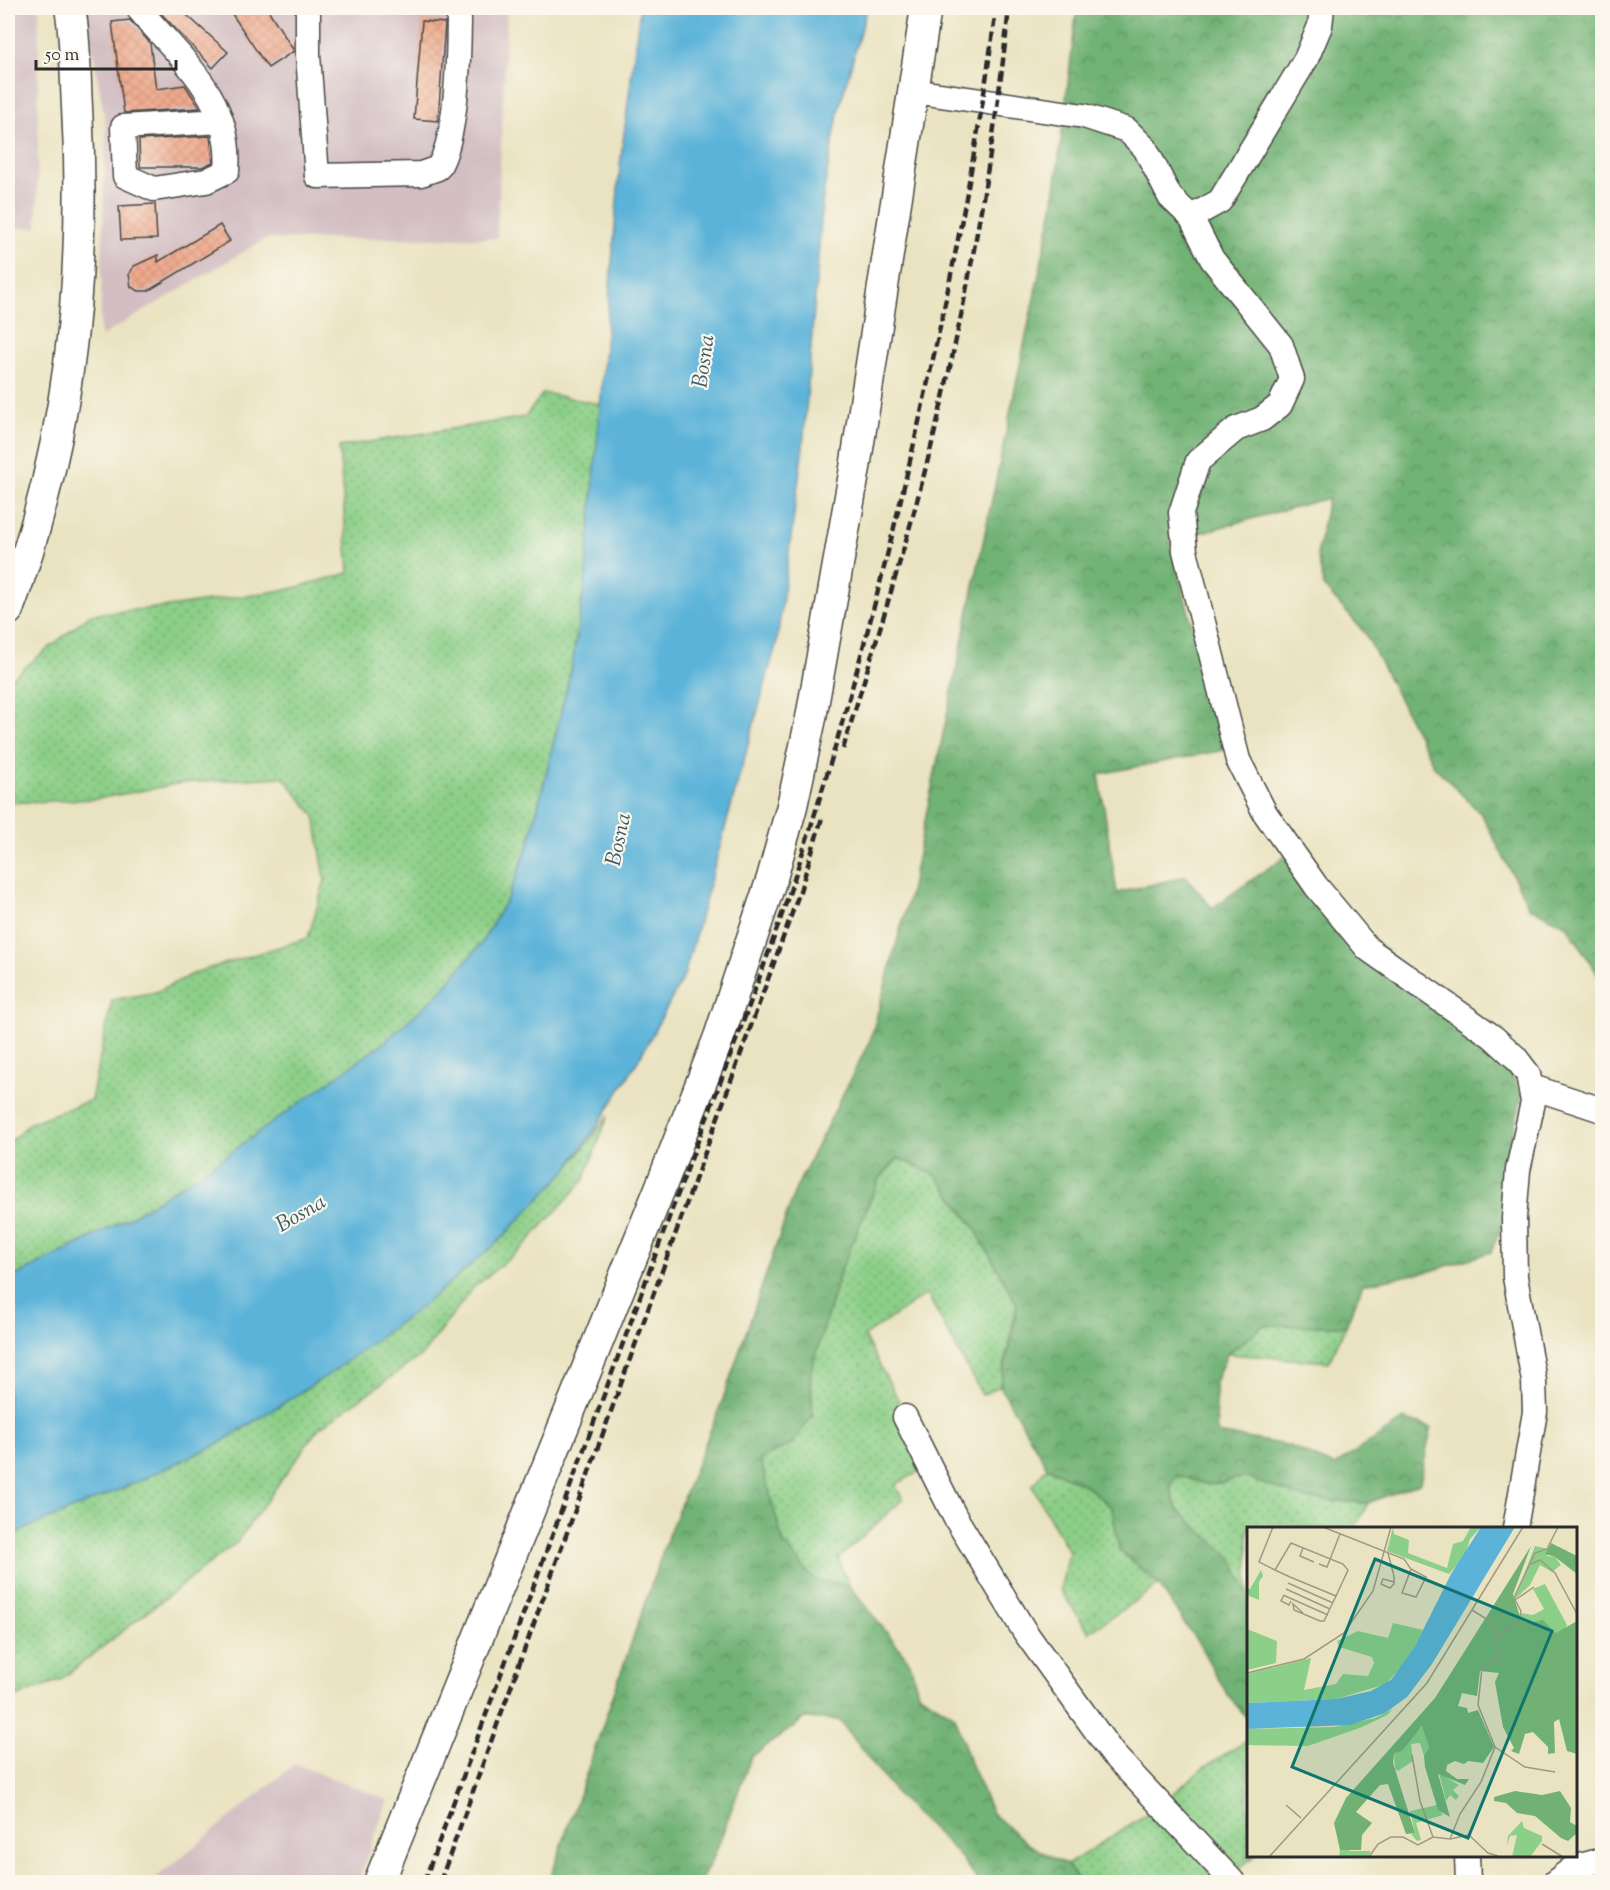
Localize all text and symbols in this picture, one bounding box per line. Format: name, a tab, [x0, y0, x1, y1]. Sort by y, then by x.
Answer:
scale bar	[36, 33, 176, 71]
text: 50 m	[44, 43, 80, 69]
water label: Bosna	[685, 333, 725, 390]
water label: Bosna	[599, 810, 641, 869]
water label: Bosna	[270, 1187, 333, 1242]
inset map	[1247, 1527, 1577, 1857]

